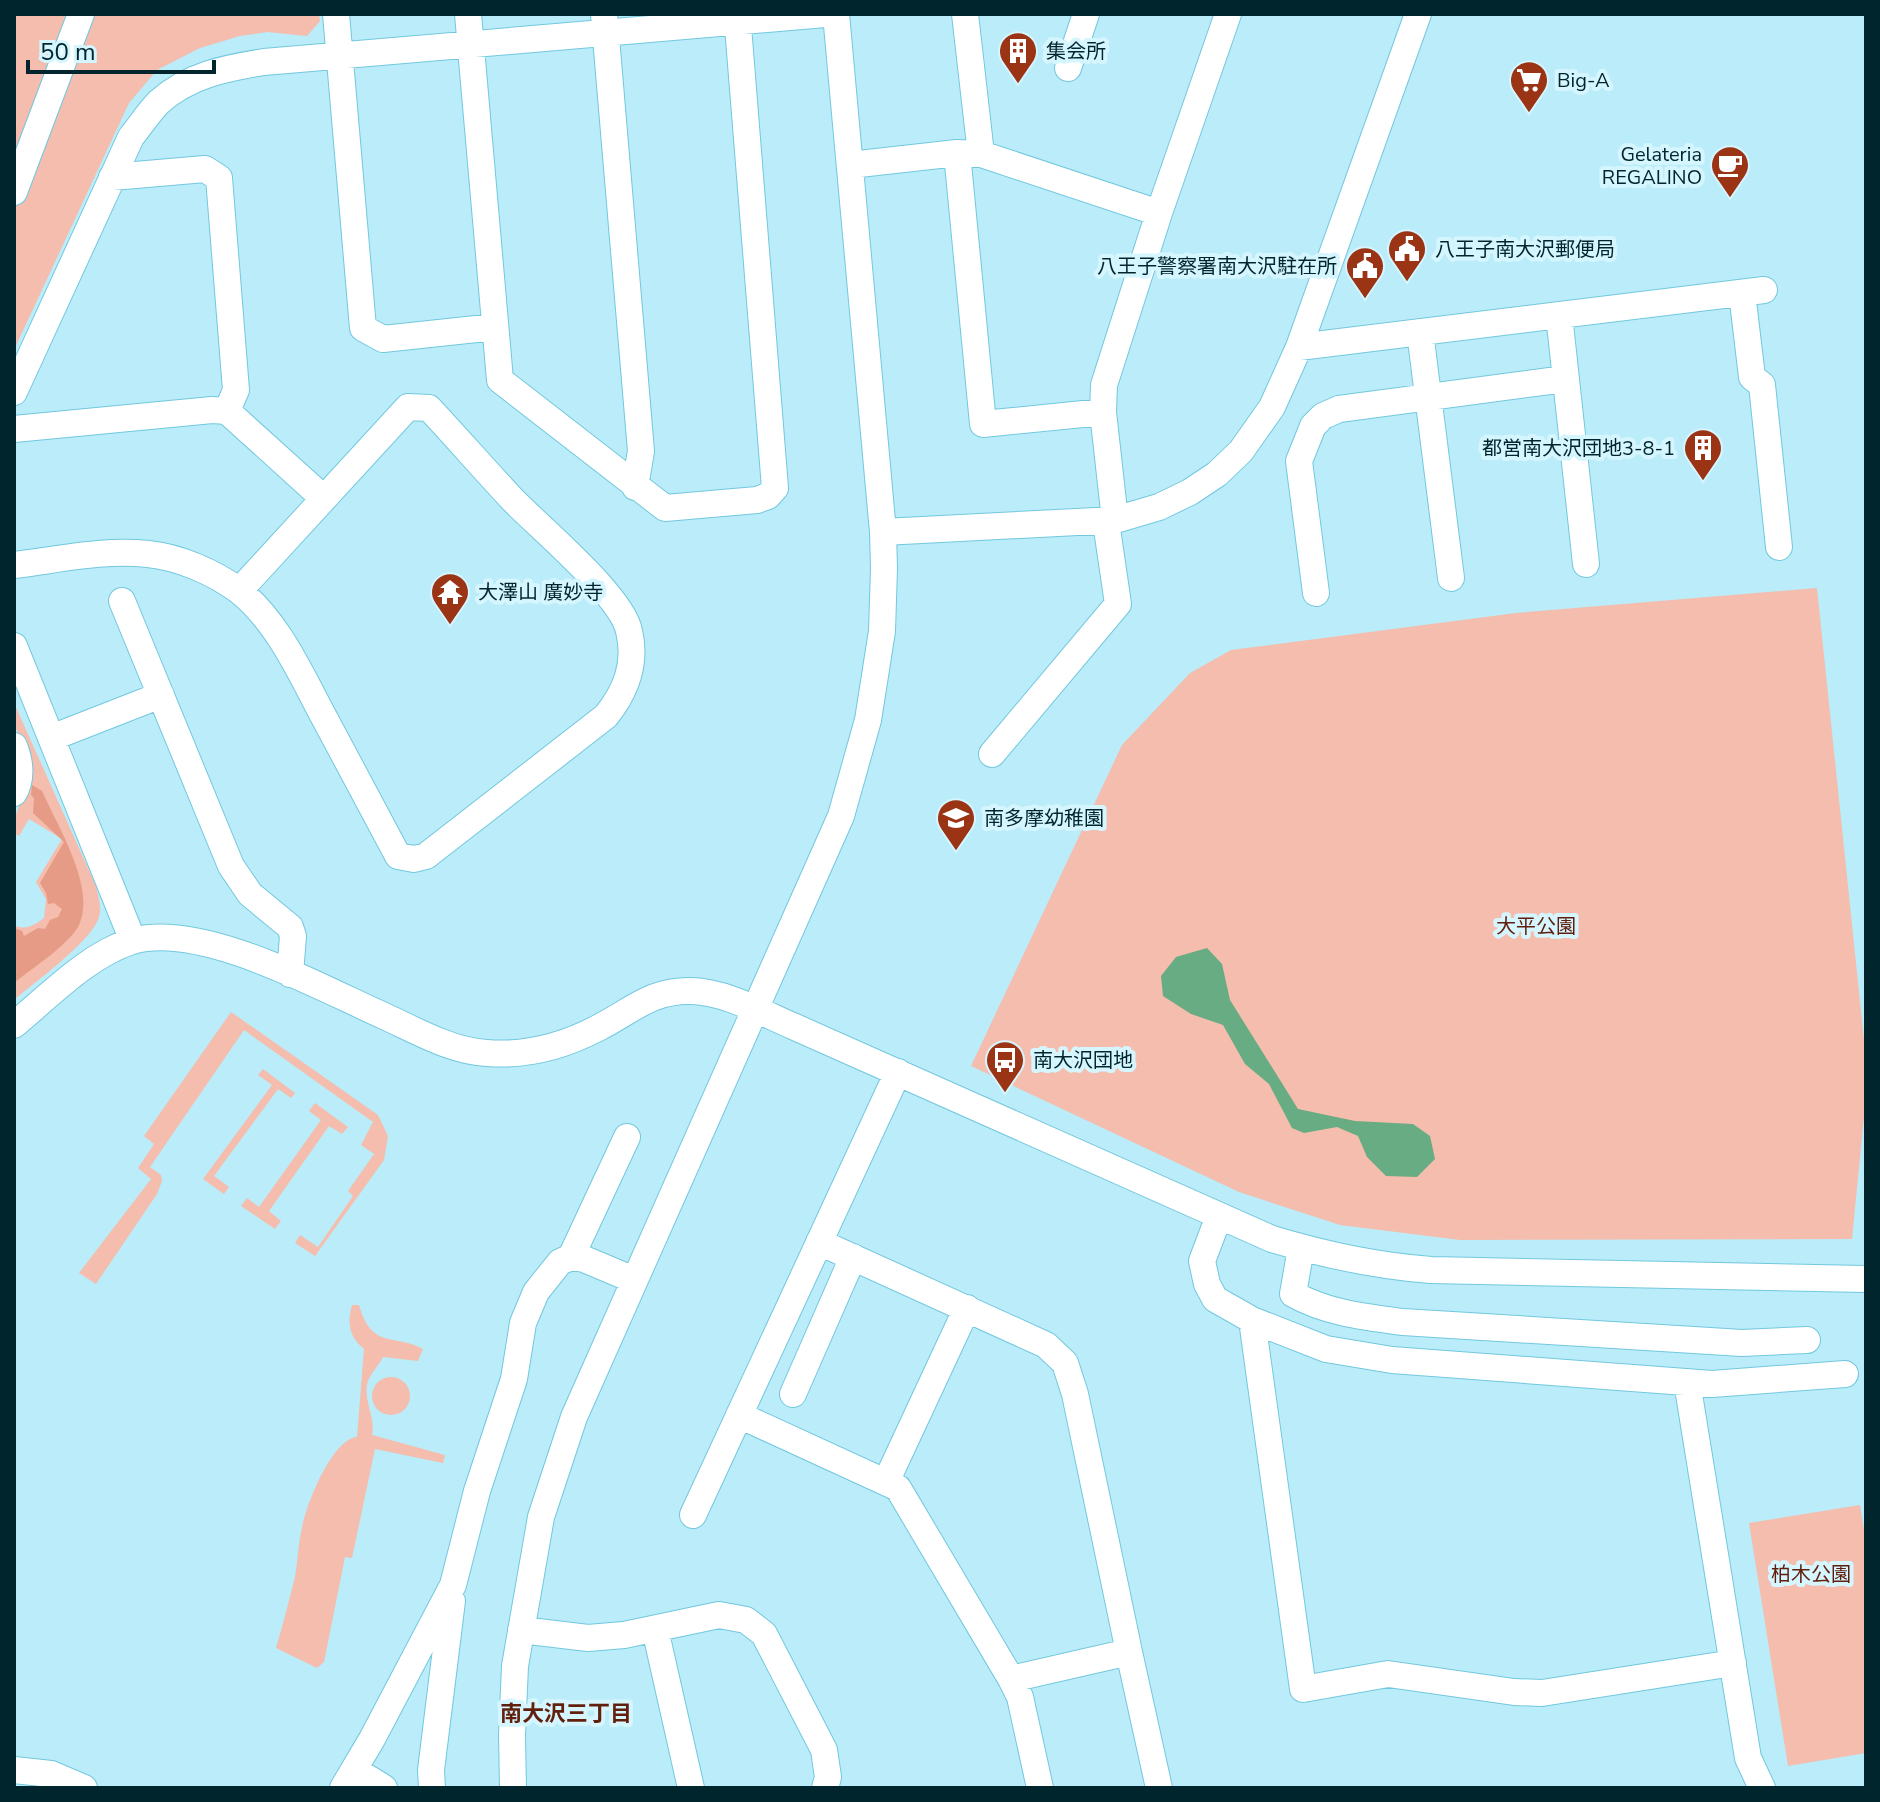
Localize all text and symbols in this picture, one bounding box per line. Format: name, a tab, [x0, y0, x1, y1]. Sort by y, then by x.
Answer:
scale bar	[28, 24, 214, 74]
building icon: 集会所	[997, 30, 1039, 85]
text: 50 m	[40, 36, 96, 68]
place label: 集会所	[1046, 38, 1106, 65]
supermarket icon: Big-A	[1508, 59, 1550, 114]
place label: Big-A	[1557, 67, 1610, 94]
place label: Gelateria REGALINO	[1602, 141, 1702, 191]
cafe icon: Gelateria REGALINO	[1709, 144, 1751, 199]
public building icon: 八王子南大沢郵便局	[1386, 228, 1428, 283]
place label: 八王子南大沢郵便局	[1435, 236, 1615, 263]
public building icon: 八王子警察署南大沢駐在所	[1344, 245, 1386, 300]
place label: 八王子警察署南大沢駐在所	[1097, 253, 1337, 280]
building icon: 都営南大沢団地3-8-1	[1682, 427, 1724, 482]
place label: 都営南大沢団地3-8-1	[1482, 435, 1675, 462]
temple icon: 大澤山 廣妙寺	[429, 571, 471, 626]
place label: 大澤山 廣妙寺	[478, 579, 603, 606]
school or university icon: 南多摩幼稚園	[935, 797, 977, 852]
place label: 南多摩幼稚園	[984, 805, 1104, 832]
park label: 大平公園	[1496, 913, 1576, 940]
bus stop icon: 南大沢団地	[984, 1039, 1026, 1094]
place label: 南大沢団地	[1033, 1047, 1133, 1074]
park label: 柏木公園	[1771, 1561, 1851, 1588]
district label: 南大沢三丁目	[500, 1699, 632, 1729]

